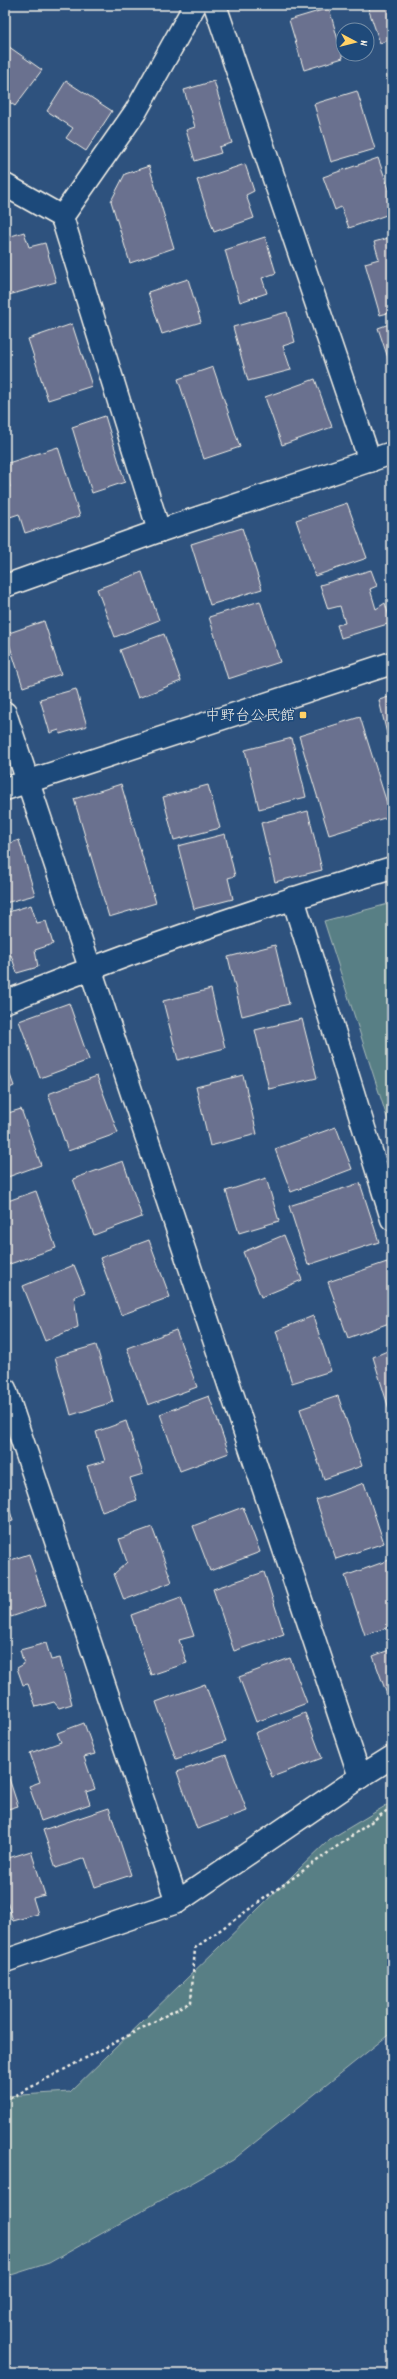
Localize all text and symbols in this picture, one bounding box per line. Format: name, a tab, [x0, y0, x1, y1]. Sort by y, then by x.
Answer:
north arrow	[335, 22, 375, 62]
text: N	[355, 39, 371, 47]
place label: 中野台公民館	[205, 706, 295, 728]
marker: 中野台公民館	[298, 710, 308, 720]

